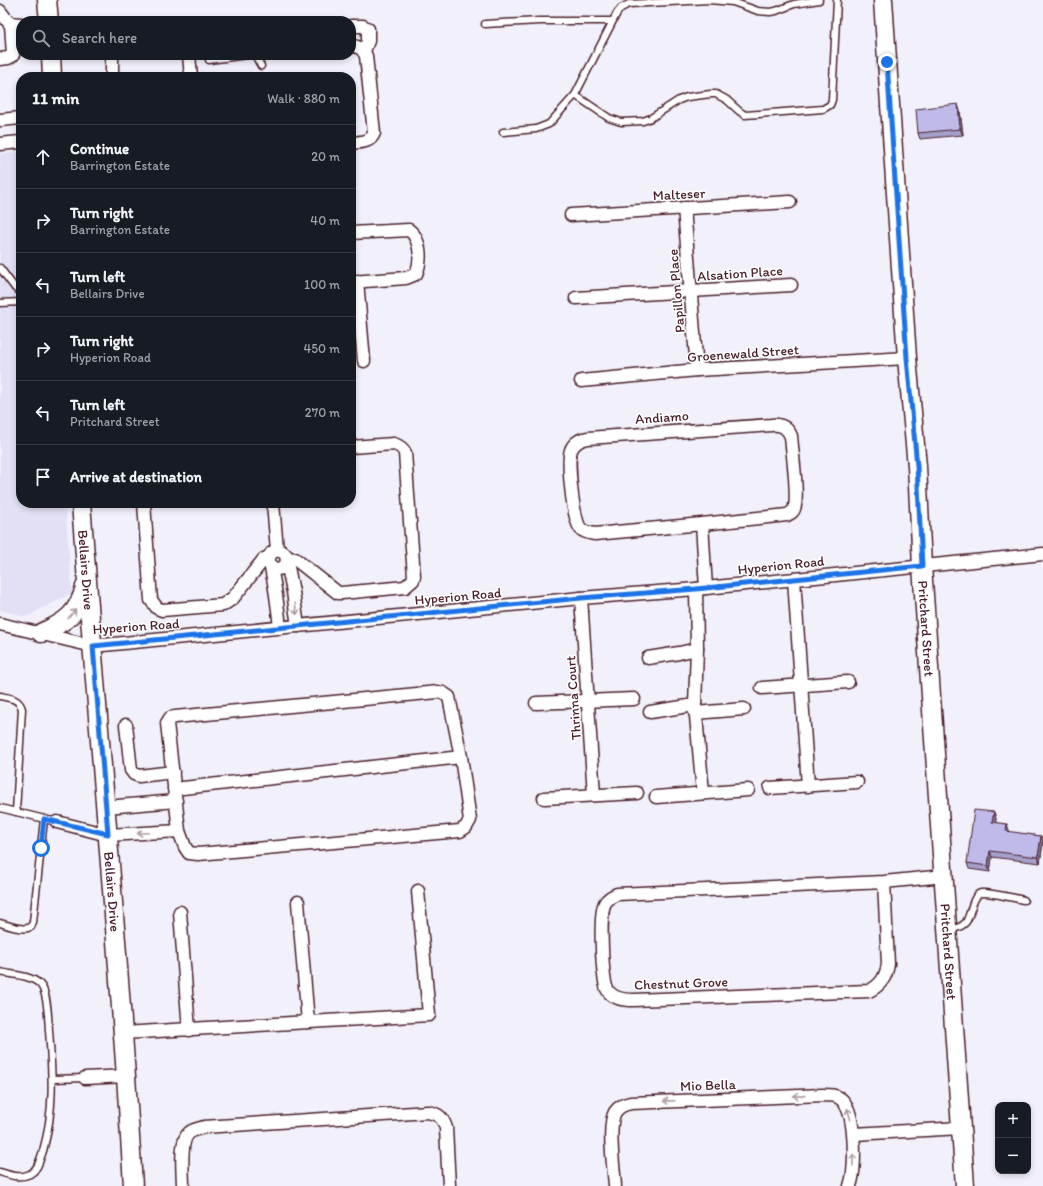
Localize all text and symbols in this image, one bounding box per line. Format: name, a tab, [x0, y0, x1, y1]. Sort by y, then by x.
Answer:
search box	[16, 16, 356, 60]
icon: search	[30, 27, 52, 49]
text: Search here	[62, 29, 137, 47]
route end	[878, 53, 896, 71]
text: 11 min	[32, 88, 79, 108]
text: Walk · 880 m	[267, 91, 340, 106]
text: Continue	[70, 140, 129, 158]
icon: ahead	[32, 146, 54, 168]
text: 20 m	[311, 149, 340, 164]
text: Barrington Estate	[70, 158, 170, 173]
street label: Malteser	[652, 185, 706, 204]
text: Turn right	[70, 204, 134, 222]
icon: right	[32, 210, 54, 232]
text: 40 m	[310, 213, 340, 228]
text: Barrington Estate	[70, 222, 170, 237]
street label: Papillon Place	[664, 248, 689, 334]
street label: Alsation Place	[697, 262, 784, 285]
text: Turn left	[70, 268, 125, 286]
icon: left	[32, 274, 54, 296]
text: 100 m	[304, 277, 340, 292]
text: Bellairs Drive	[70, 286, 145, 301]
text: Turn right	[70, 332, 134, 350]
icon: right	[32, 338, 54, 360]
text: 450 m	[303, 341, 340, 356]
street label: Groenewald Street	[687, 341, 799, 366]
text: Hyperion Road	[70, 350, 151, 365]
text: Turn left	[70, 396, 125, 414]
icon: left	[32, 402, 54, 424]
text: 270 m	[305, 405, 340, 420]
street label: Andiamo	[635, 407, 689, 428]
text: Pritchard Street	[70, 414, 160, 429]
icon: arrive	[32, 466, 54, 488]
text: Arrive at destination	[70, 468, 202, 486]
street label: Bellairs Drive	[74, 529, 97, 611]
street label: Hyperion Road	[737, 552, 826, 579]
street label: Pritchard Street	[914, 580, 938, 677]
street label: Hyperion Road	[414, 584, 503, 609]
one-way arrow	[292, 602, 300, 615]
one-way arrow	[68, 608, 77, 619]
street label: Hyperion Road	[92, 615, 181, 638]
street label: Thrinna Court	[562, 655, 585, 741]
one-way arrow	[137, 829, 150, 837]
route start	[32, 839, 50, 857]
street label: Bellairs Drive	[100, 851, 123, 933]
street label: Pritchard Street	[936, 903, 960, 1000]
street label: Chestnut Grove	[634, 973, 729, 994]
street label: Mio Bella	[680, 1076, 737, 1095]
one-way arrow	[793, 1092, 806, 1100]
one-way arrow	[663, 1098, 676, 1105]
map controls	[995, 1102, 1031, 1174]
button: +	[995, 1102, 1031, 1138]
one-way arrow	[845, 1107, 852, 1120]
button: −	[995, 1138, 1031, 1174]
one-way arrow	[849, 1154, 856, 1167]

